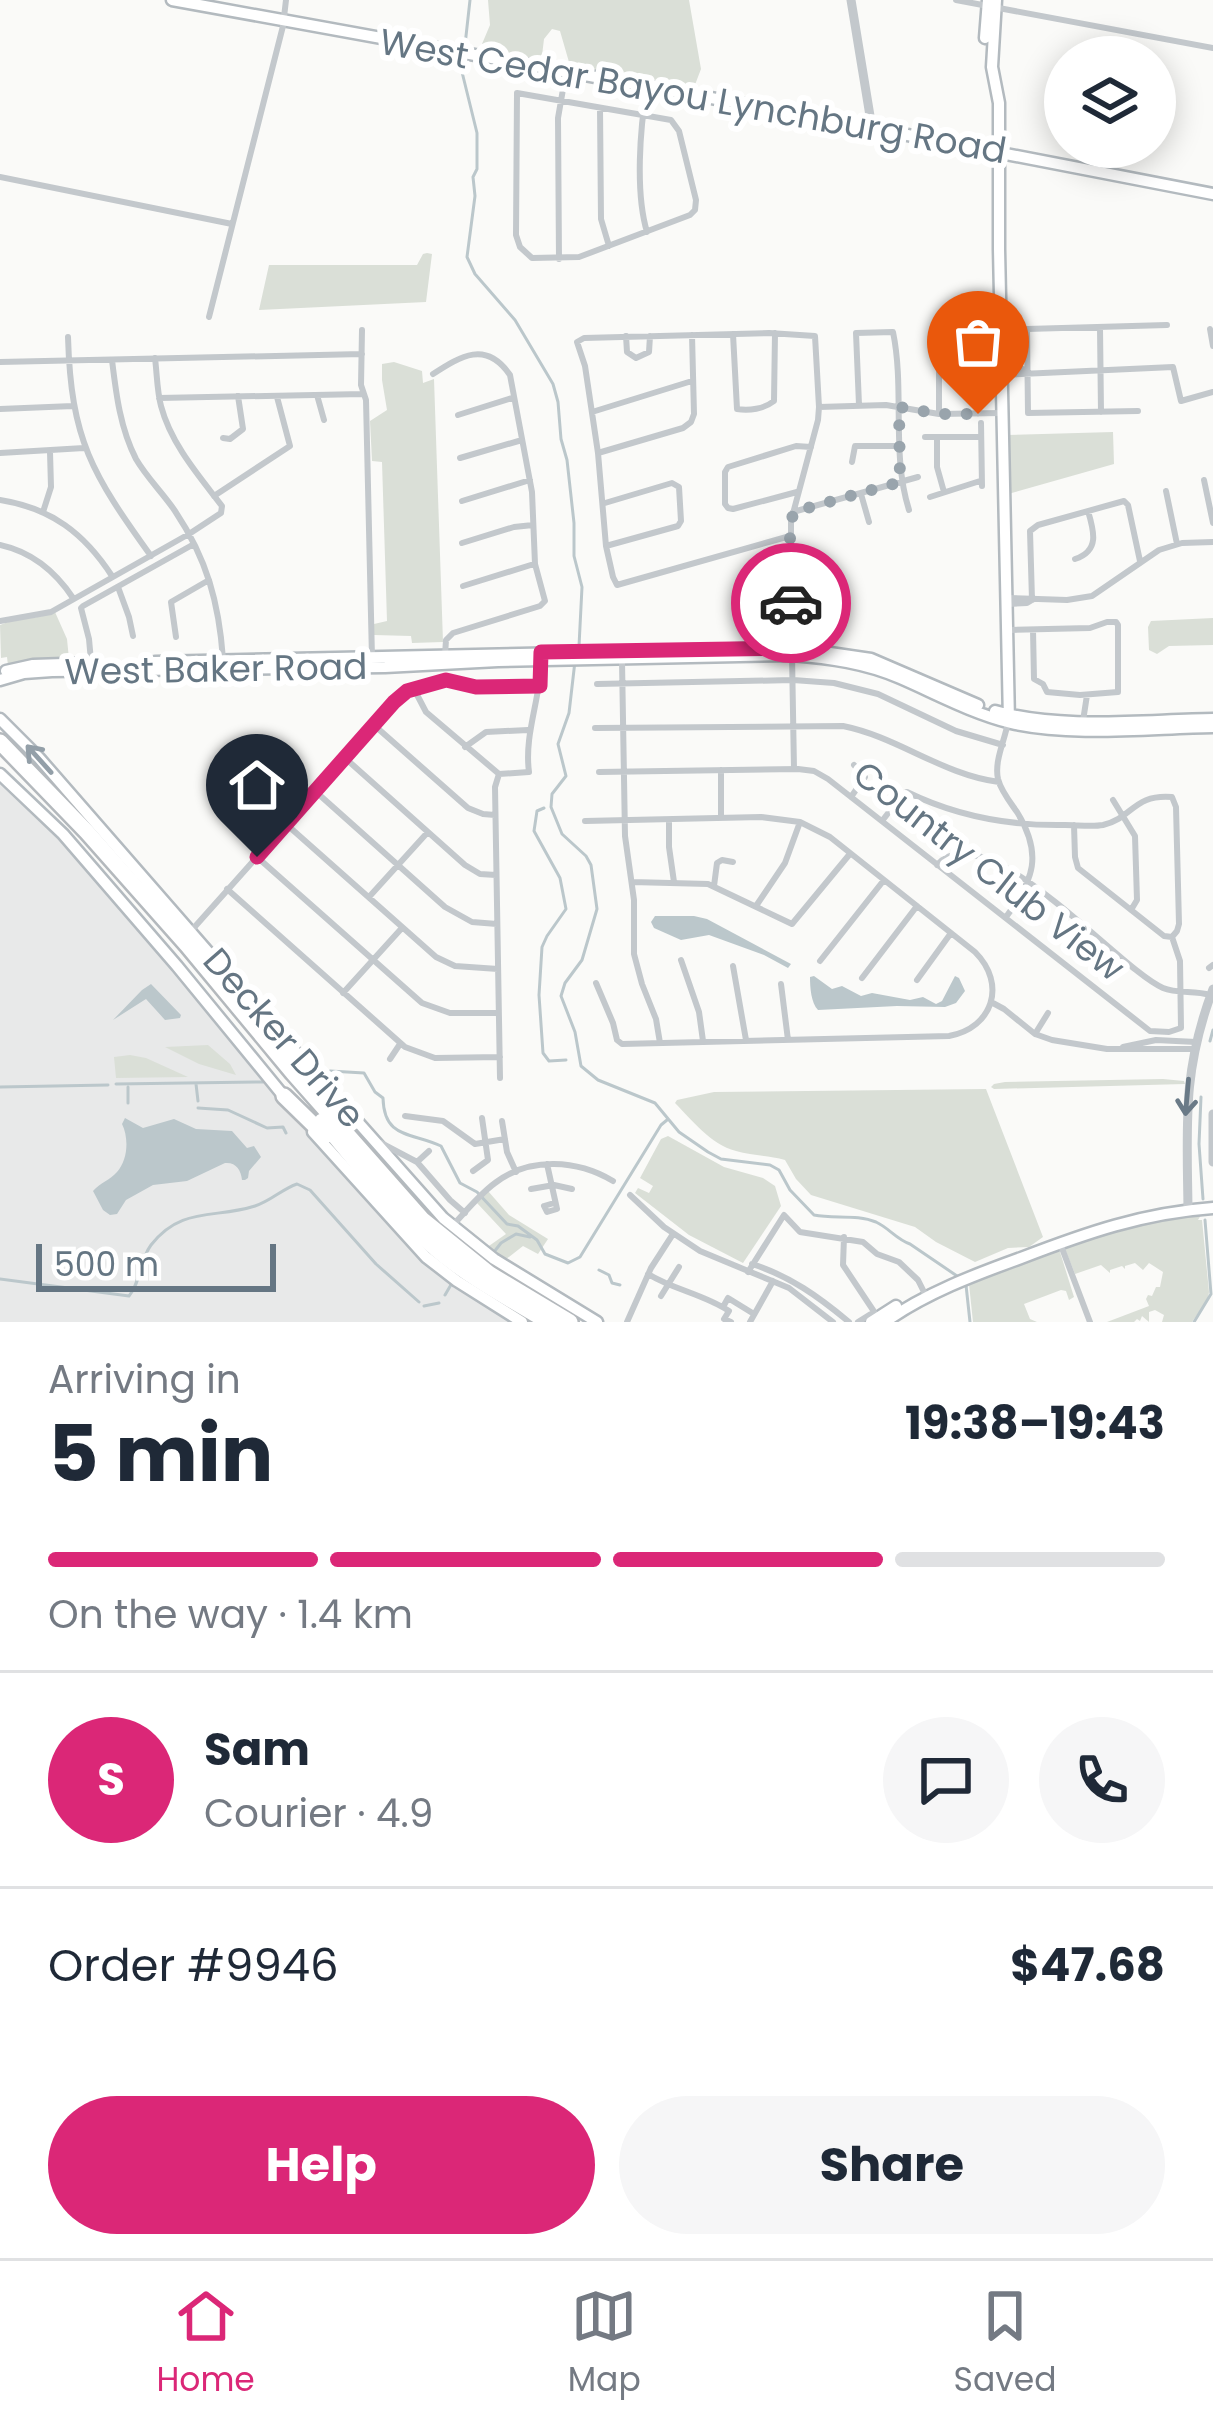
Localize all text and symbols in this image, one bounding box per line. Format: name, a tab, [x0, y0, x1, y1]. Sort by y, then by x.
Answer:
street label: West Cedar Bayou Lynchburg Road	[376, 16, 1010, 176]
map controls	[1044, 36, 1176, 168]
button: layers	[1044, 36, 1176, 168]
pin	[927, 291, 1029, 414]
icon: bag	[945, 309, 1011, 375]
courier	[731, 543, 851, 663]
icon: car	[758, 570, 824, 636]
street label: West Baker Road	[64, 641, 368, 697]
pin	[206, 734, 308, 857]
one-way arrow	[26, 745, 53, 775]
street label: Country Club View	[842, 749, 1136, 994]
icon: home	[224, 752, 290, 818]
street label: Decker Drive	[191, 937, 377, 1139]
one-way arrow	[1176, 1077, 1199, 1116]
scale bar	[36, 1238, 276, 1291]
text: 500 m	[54, 1241, 159, 1288]
text: Arriving in	[48, 1352, 241, 1407]
text: 19:38–19:43	[905, 1392, 1165, 1455]
text: 5 min	[48, 1399, 273, 1508]
text: On the way · 1.4 km	[48, 1587, 413, 1642]
button: chat	[883, 1717, 1009, 1843]
button: phone	[1039, 1717, 1165, 1843]
text: Sam	[204, 1718, 310, 1781]
text: S	[97, 1748, 125, 1811]
text: Courier · 4.9	[204, 1786, 433, 1841]
text: Order #9946	[48, 1934, 339, 1997]
text: $47.68	[1010, 1934, 1165, 1997]
button: Help	[48, 2096, 595, 2234]
button: Share	[619, 2096, 1165, 2234]
tab: Home	[156, 2283, 255, 2405]
tab: Map	[568, 2283, 641, 2405]
tab: Saved	[954, 2283, 1057, 2405]

